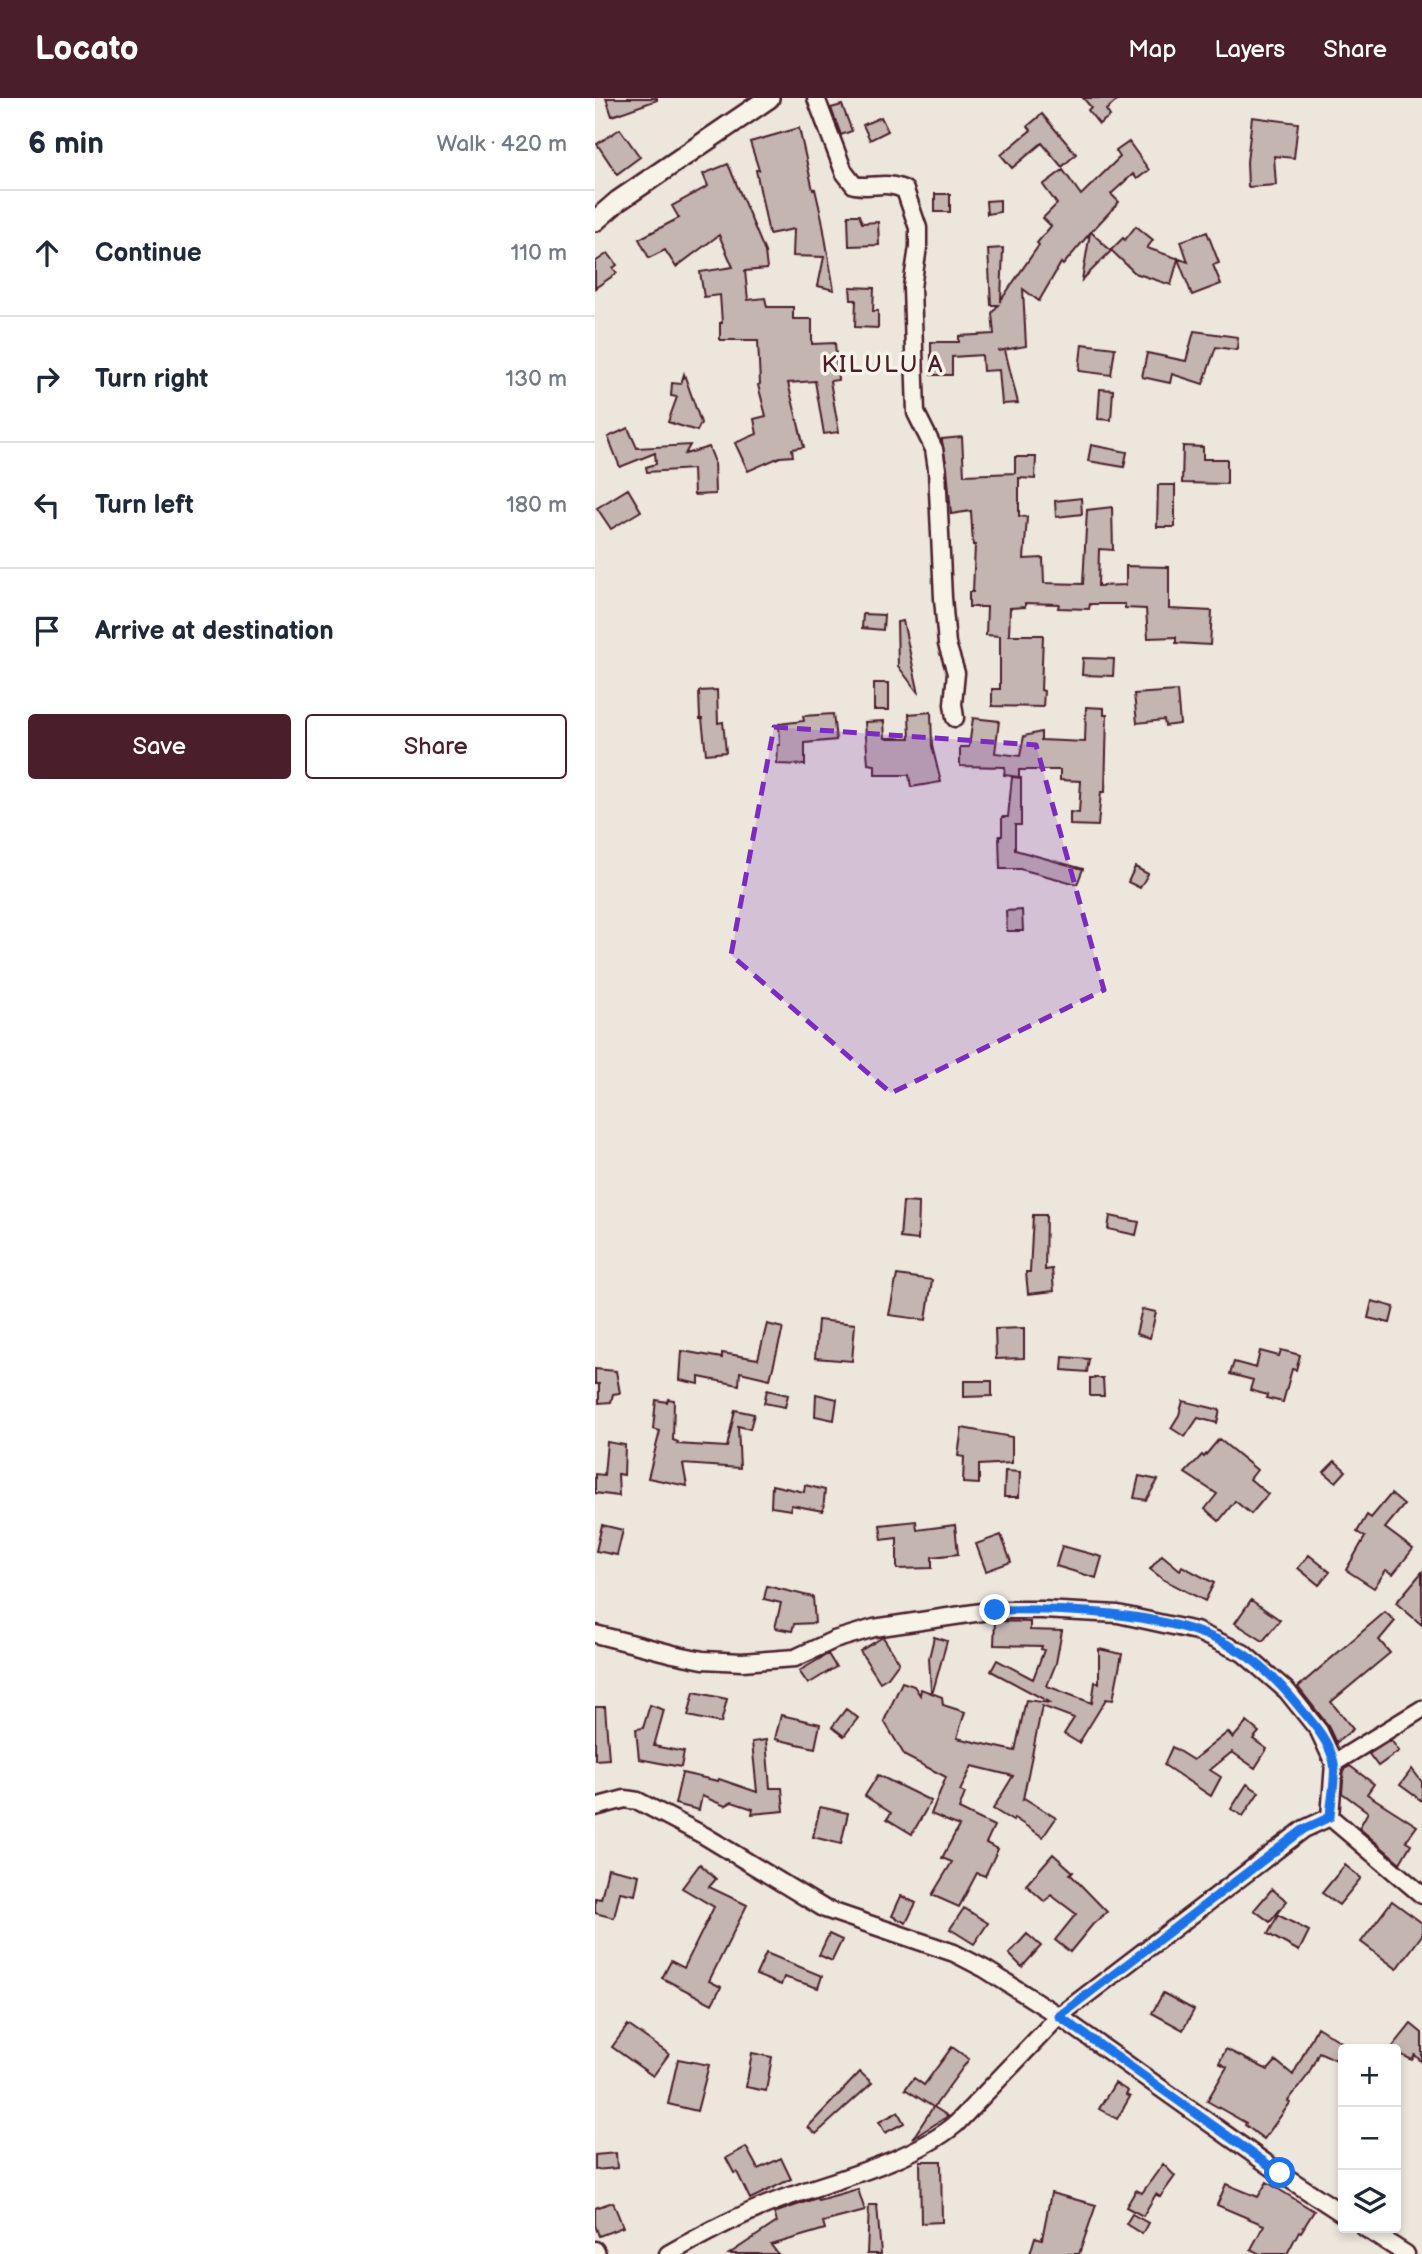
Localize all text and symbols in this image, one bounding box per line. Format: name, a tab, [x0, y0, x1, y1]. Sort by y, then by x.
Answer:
text: Locato	[35, 29, 139, 69]
text: Map	[1128, 35, 1176, 64]
text: Layers	[1214, 35, 1285, 64]
text: Share	[1323, 35, 1387, 64]
text: 6 min	[28, 126, 104, 162]
text: Walk · 420 m	[437, 130, 567, 158]
icon: ahead	[28, 234, 66, 272]
text: Continue	[95, 238, 202, 269]
text: 110 m	[510, 239, 567, 267]
district label: KILULU A	[822, 350, 944, 379]
icon: right	[28, 360, 66, 398]
text: Turn right	[95, 364, 208, 395]
text: 130 m	[505, 365, 567, 393]
icon: left	[28, 486, 66, 524]
text: Turn left	[95, 490, 194, 521]
text: 180 m	[506, 491, 567, 519]
icon: arrive	[28, 612, 66, 650]
text: Arrive at destination	[95, 616, 334, 647]
button: Save	[28, 714, 291, 779]
button: Share	[305, 714, 567, 779]
route end	[979, 1594, 1010, 1625]
map controls	[1338, 2044, 1401, 2233]
button: +	[1338, 2044, 1401, 2107]
button: −	[1338, 2107, 1401, 2170]
route start	[1264, 2157, 1295, 2188]
button: layers	[1338, 2170, 1401, 2233]

